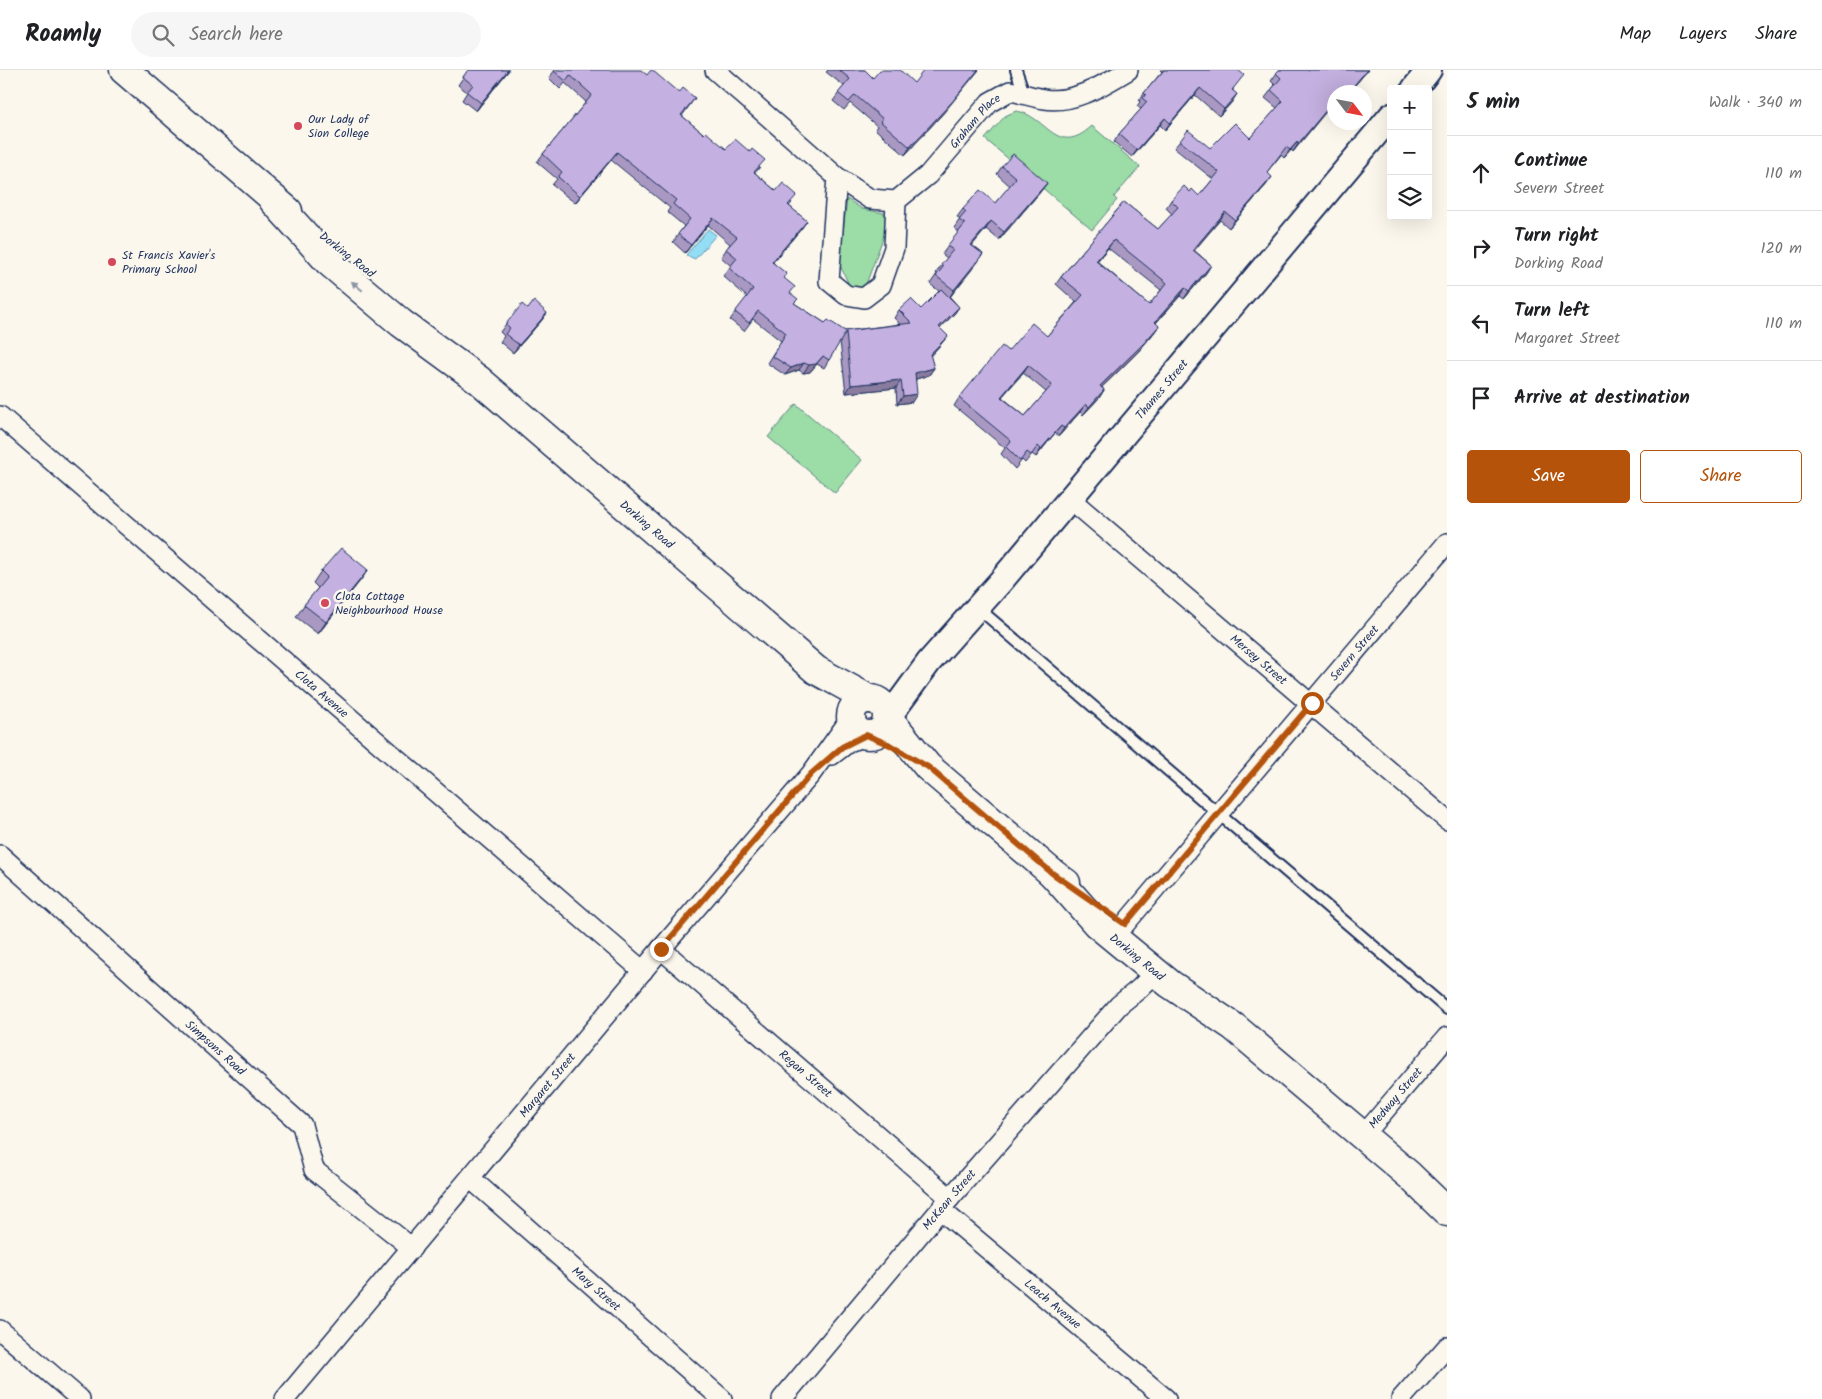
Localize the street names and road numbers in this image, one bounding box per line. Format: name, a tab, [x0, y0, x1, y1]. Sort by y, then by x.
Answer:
street label: Graham Place	[945, 88, 1004, 153]
street label: Dorking Road	[315, 227, 380, 284]
street label: Thames Street	[1131, 355, 1193, 424]
street label: Dorking Road	[615, 496, 679, 554]
street label: Severn Street	[1325, 621, 1384, 685]
street label: Mersey Street	[1226, 629, 1292, 690]
street label: Clota Avenue	[291, 665, 353, 723]
street label: Dorking Road	[1105, 928, 1170, 986]
street label: Simpsons Road	[181, 1015, 251, 1081]
street label: Regan Street	[775, 1045, 837, 1102]
street label: Margaret Street	[514, 1048, 580, 1122]
street label: Medway Street	[1364, 1063, 1427, 1133]
street label: McKean Street	[918, 1165, 981, 1234]
street label: Mary Street	[567, 1262, 625, 1316]
street label: Leach Avenue	[1020, 1274, 1086, 1334]

